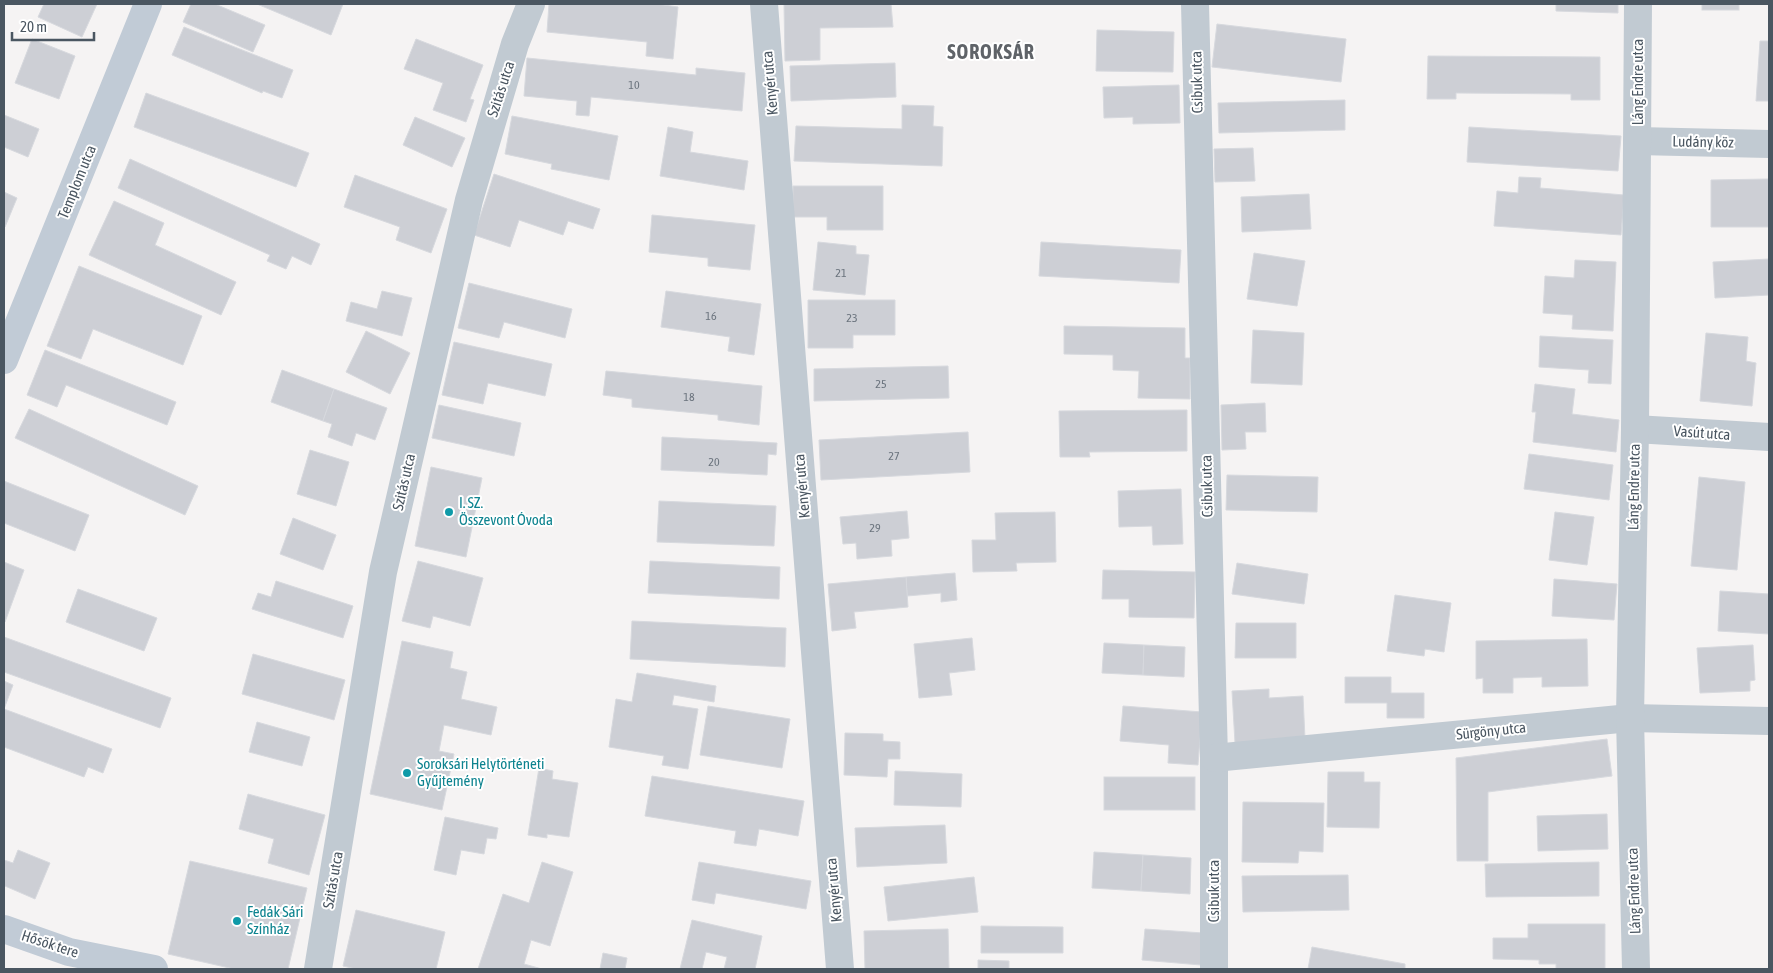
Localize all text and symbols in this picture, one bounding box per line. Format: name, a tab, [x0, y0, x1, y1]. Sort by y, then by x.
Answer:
scale bar	[12, 10, 95, 42]
text: 20 m	[20, 18, 47, 35]
street label: Láng Endre utca	[1629, 39, 1646, 125]
district label: SOROKSÁR	[947, 40, 1035, 63]
street label: Kenyér utca	[758, 50, 781, 116]
street label: Csibuk utca	[1187, 51, 1206, 113]
street label: Szitás utca	[484, 59, 518, 119]
house number: 10	[628, 78, 640, 92]
street label: Ludány köz	[1672, 132, 1734, 151]
street label: Templom utca	[54, 142, 99, 221]
house number: 21	[835, 266, 847, 280]
house number: 16	[705, 309, 717, 323]
house number: 23	[846, 311, 858, 325]
house number: 25	[875, 377, 887, 391]
house number: 18	[683, 390, 695, 404]
street label: Vasút utca	[1673, 422, 1731, 443]
street label: Láng Endre utca	[1624, 444, 1643, 530]
house number: 27	[888, 449, 900, 463]
street label: Szitás utca	[389, 452, 418, 512]
street label: Kenyér utca	[790, 453, 813, 519]
house number: 20	[708, 455, 720, 469]
street label: Csibuk utca	[1197, 455, 1216, 517]
place label: I. SZ. Összevont Óvoda	[459, 494, 553, 528]
marker: I. SZ. Összevont Óvoda	[443, 506, 455, 518]
house number: 29	[869, 521, 881, 535]
street label: Sürgöny utca	[1455, 718, 1527, 743]
place label: Soroksári Helytörténeti Gyűjtemény	[417, 755, 545, 789]
marker: Soroksári Helytörténeti Gyűjtemény	[401, 767, 413, 779]
street label: Láng Endre utca	[1623, 847, 1644, 935]
street label: Szitás utca	[319, 850, 346, 910]
street label: Kenyér utca	[822, 857, 845, 923]
street label: Csibuk utca	[1205, 860, 1222, 922]
place label: Fedák Sári Színház	[247, 903, 303, 937]
marker: Fedák Sári Színház	[231, 915, 243, 927]
street label: Hősök tere	[19, 926, 81, 961]

